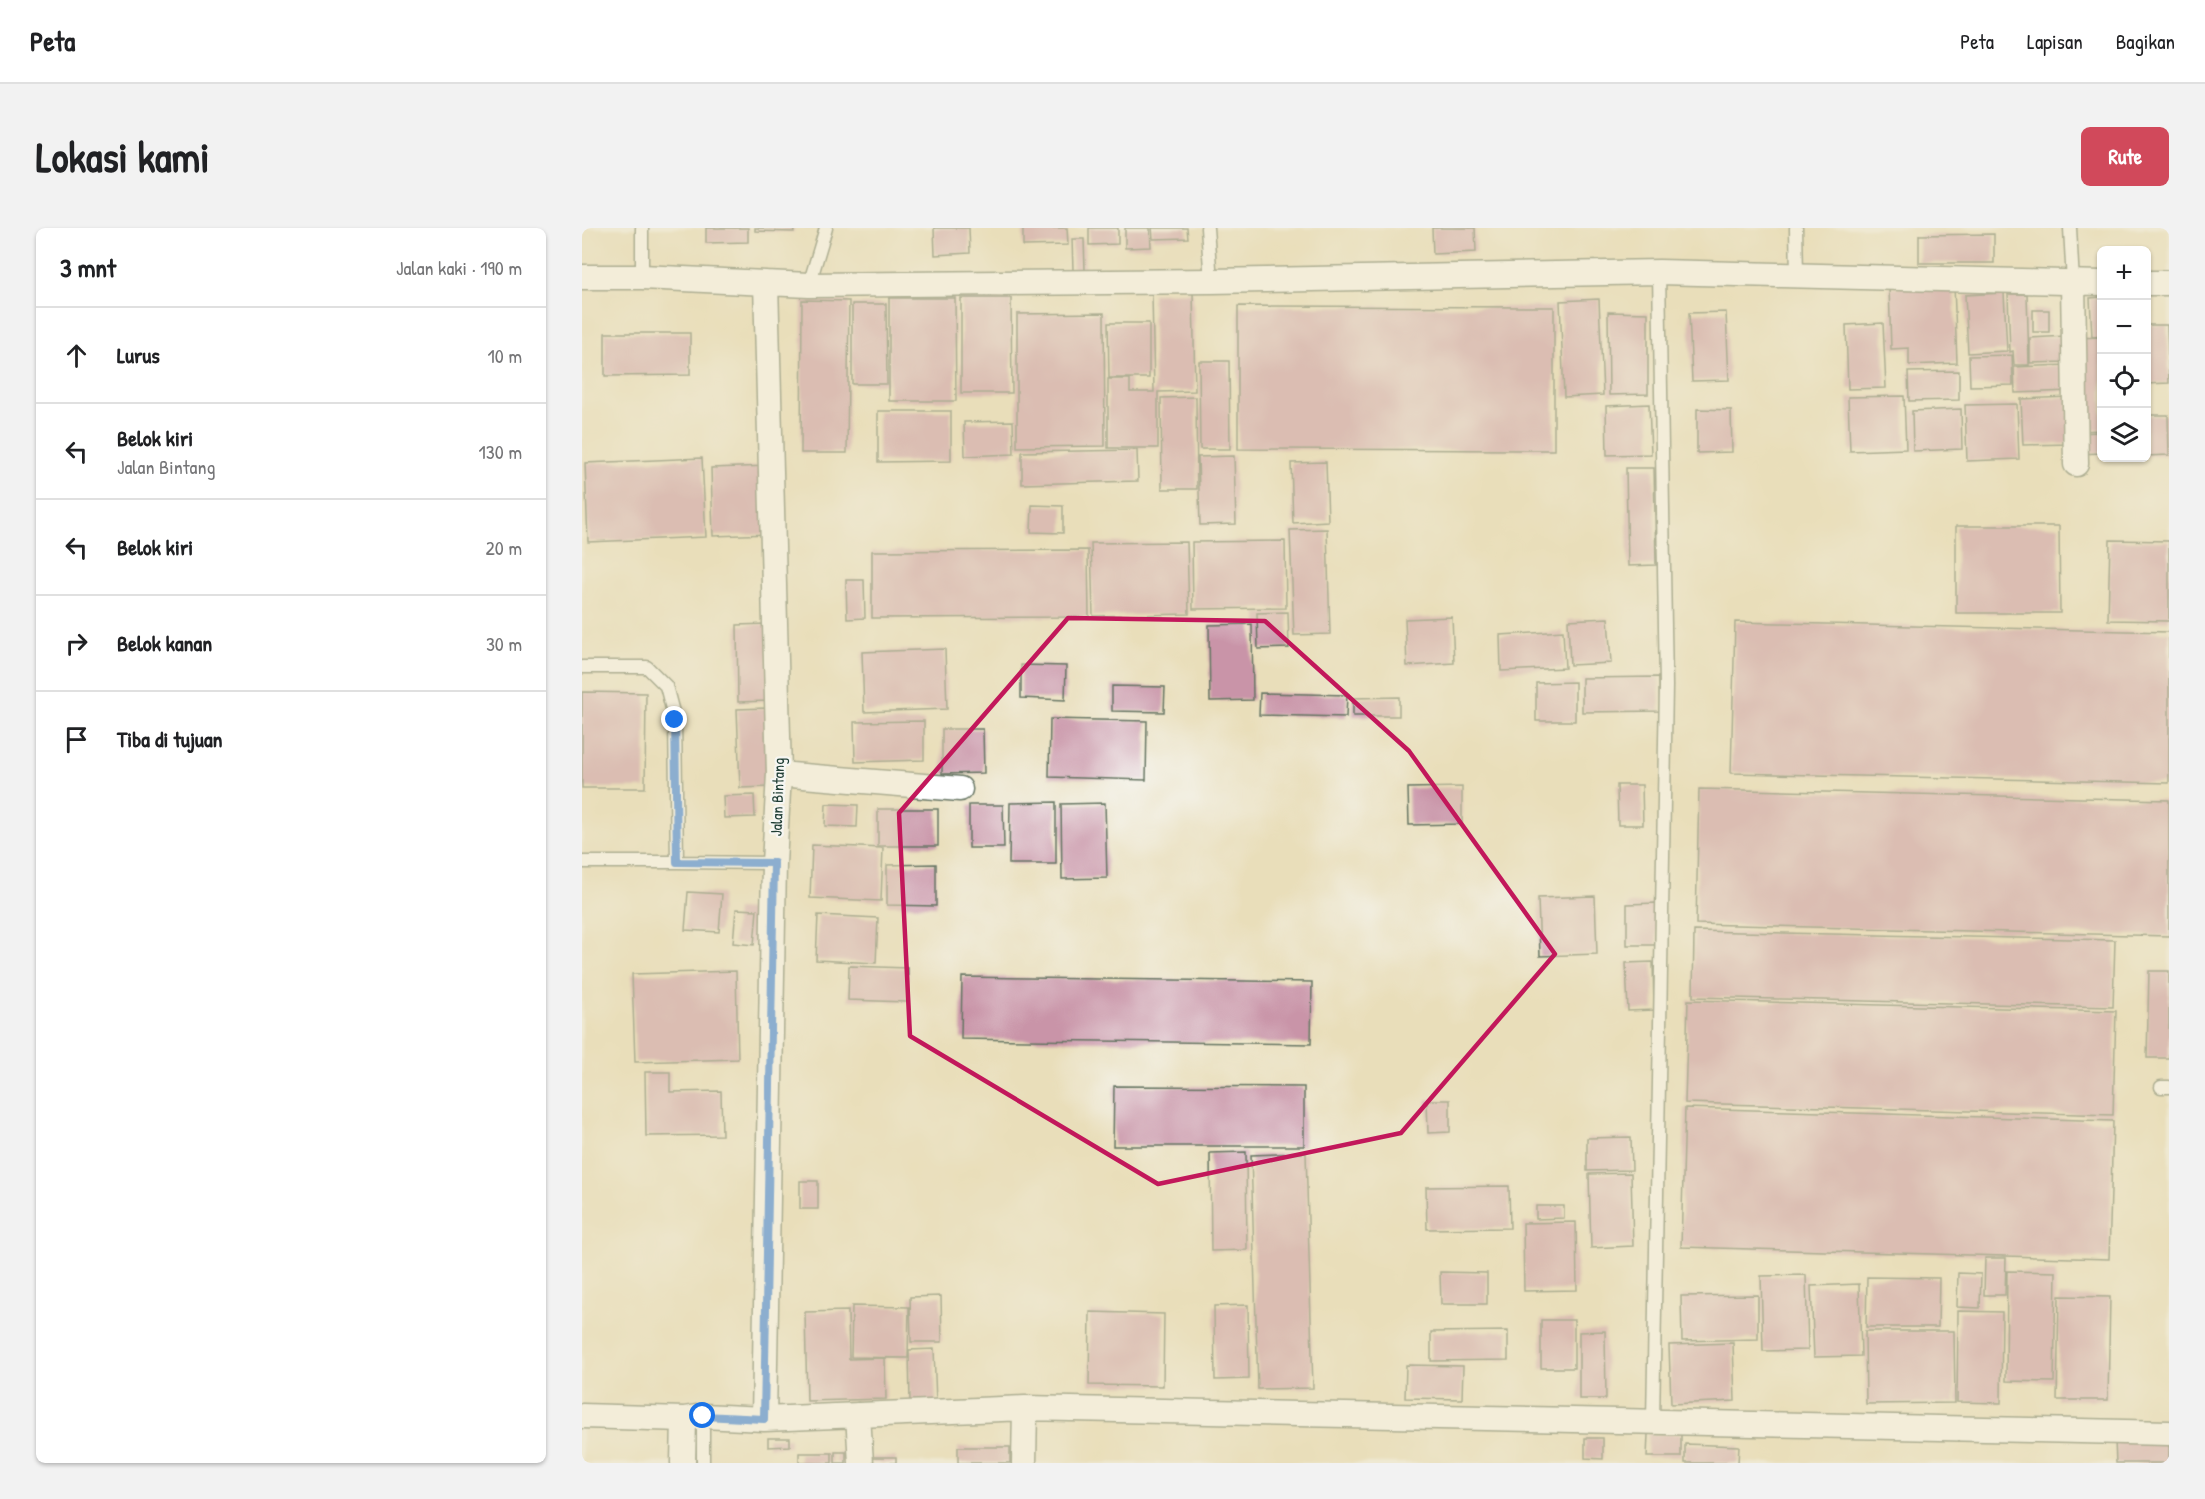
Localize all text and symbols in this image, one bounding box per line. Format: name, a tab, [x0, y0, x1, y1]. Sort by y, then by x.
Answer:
text: Peta	[30, 22, 75, 60]
text: Peta	[1960, 27, 1994, 56]
text: Lapisan	[2027, 27, 2083, 56]
text: Bagikan	[2116, 27, 2175, 56]
button: Rute	[2081, 127, 2169, 186]
text: Lokasi kami	[36, 128, 210, 185]
map controls	[2097, 246, 2151, 462]
button: +	[2097, 246, 2151, 300]
text: 3 mnt	[60, 250, 116, 285]
text: Jalan kaki · 190 m	[396, 254, 522, 281]
button: −	[2097, 300, 2151, 354]
icon: ahead	[60, 339, 93, 372]
text: Lurus	[117, 340, 160, 370]
text: 10 m	[488, 342, 522, 369]
button: locate	[2097, 354, 2151, 408]
button: layers	[2097, 408, 2151, 462]
text: Belok kiri	[117, 423, 193, 453]
icon: left	[60, 435, 93, 468]
text: 130 m	[479, 438, 522, 465]
text: Jalan Bintang	[117, 453, 215, 480]
icon: left	[60, 531, 93, 564]
text: Belok kiri	[117, 532, 193, 562]
text: 20 m	[485, 534, 522, 561]
icon: right	[60, 627, 93, 660]
text: Belok kanan	[117, 628, 212, 658]
text: 30 m	[486, 630, 522, 657]
route end	[661, 706, 687, 732]
icon: arrive	[60, 723, 93, 756]
text: Tiba di tujuan	[117, 724, 222, 754]
street label: Jalan Bintang	[765, 757, 789, 837]
route start	[689, 1402, 715, 1428]

